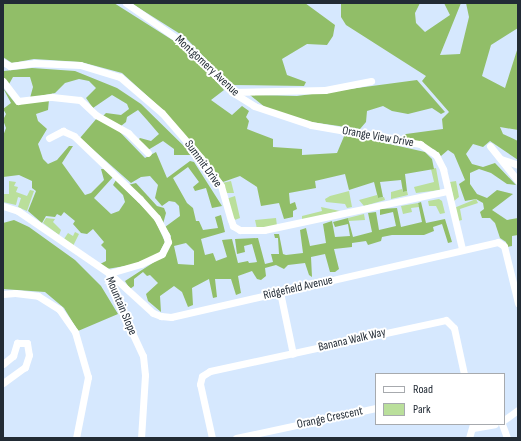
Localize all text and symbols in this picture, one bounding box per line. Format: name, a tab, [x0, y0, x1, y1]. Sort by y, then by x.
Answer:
street label: Montgomery Avenue	[172, 33, 242, 99]
street label: Orange View Drive	[341, 124, 415, 150]
street label: Summit Drive	[181, 138, 225, 190]
street label: Ridgefield Avenue	[262, 273, 334, 303]
street label: Mountain Slope	[102, 275, 140, 337]
street label: Banana Walk Way	[317, 325, 387, 355]
legend	[375, 373, 505, 425]
text: Road	[413, 382, 433, 397]
text: Park	[413, 402, 431, 417]
street label: Orange Crescent	[296, 404, 364, 432]

